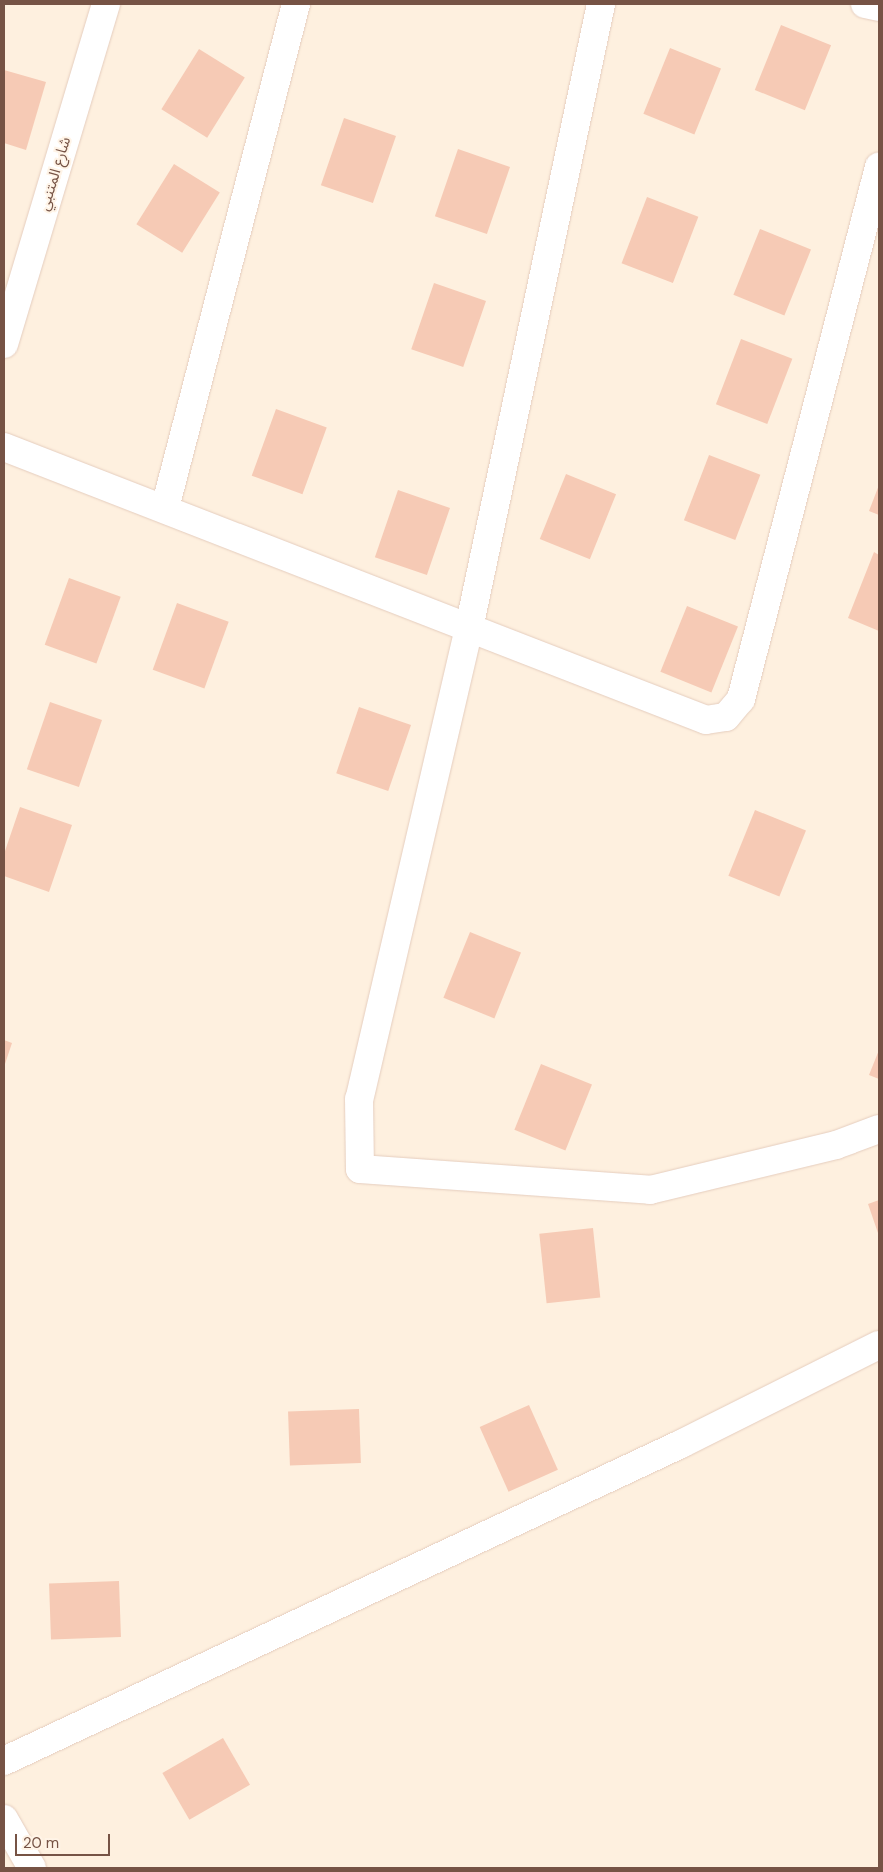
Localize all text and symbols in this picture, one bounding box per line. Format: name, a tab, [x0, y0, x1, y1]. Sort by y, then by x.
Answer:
street label: شارع المتنبي	[35, 135, 75, 213]
scale bar	[18, 1824, 112, 1856]
text: 20 m	[23, 1833, 59, 1853]

